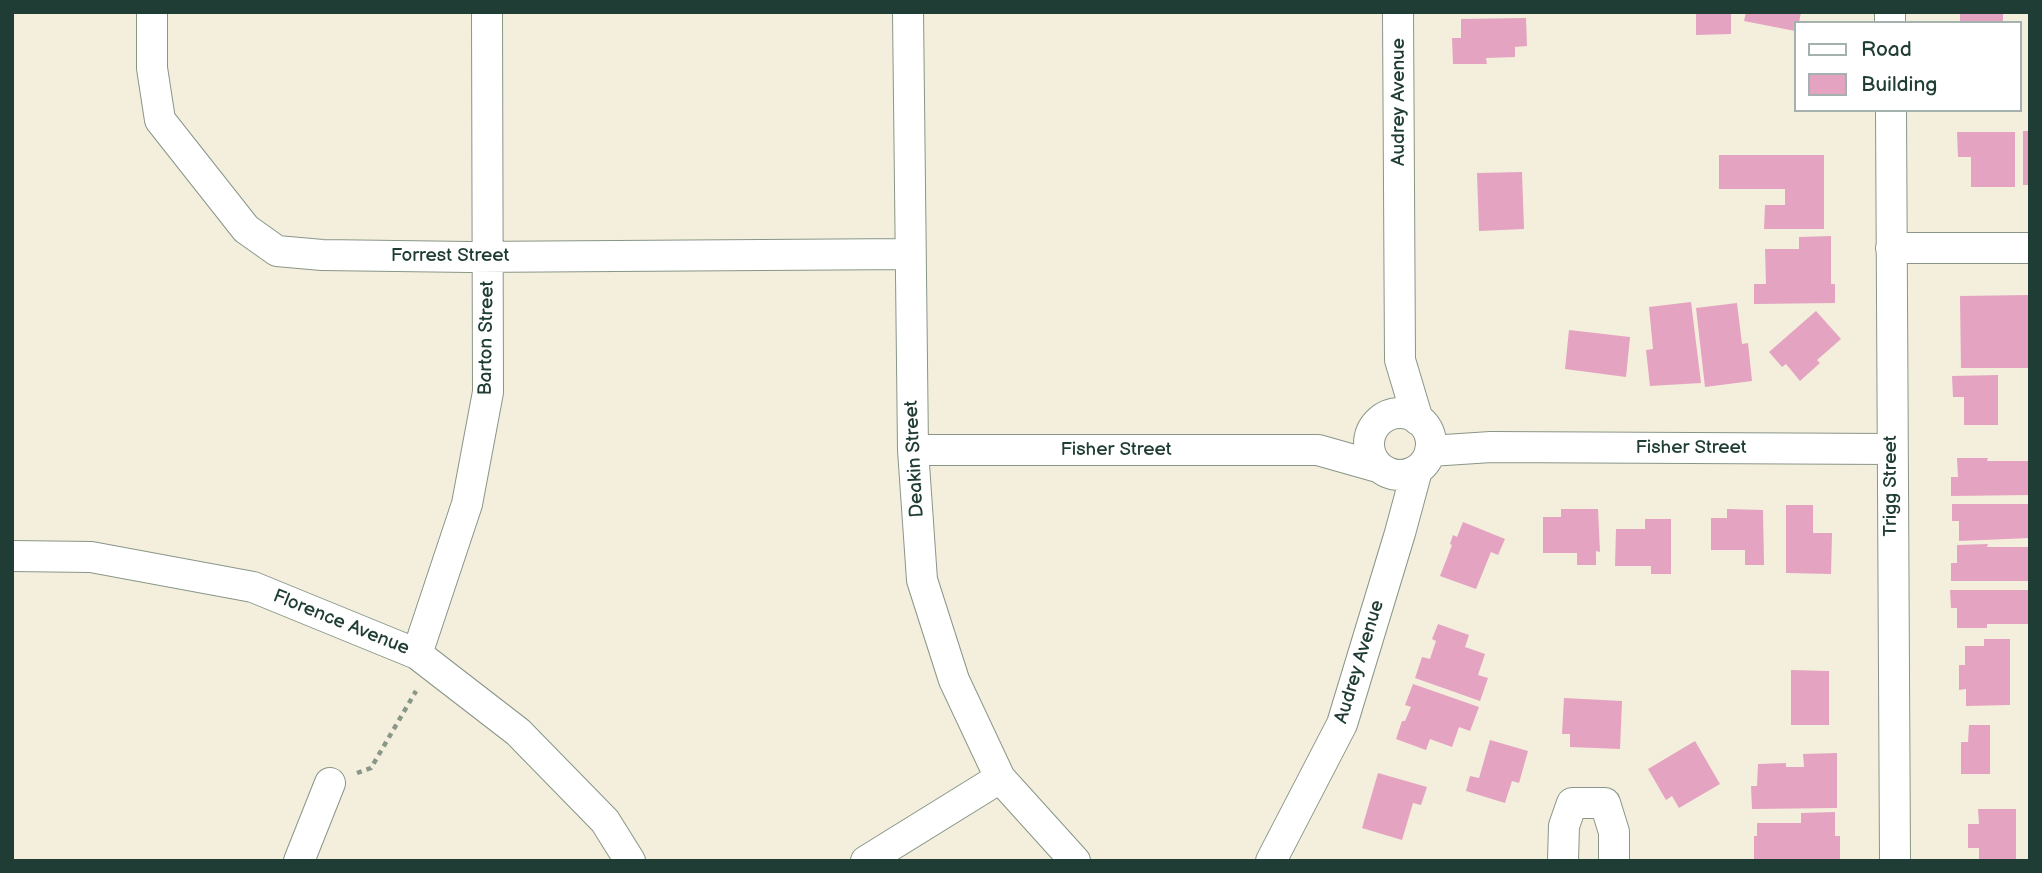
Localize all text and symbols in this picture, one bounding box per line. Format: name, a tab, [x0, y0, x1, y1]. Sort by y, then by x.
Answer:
legend	[1794, 21, 2021, 112]
text: Road	[1861, 37, 1912, 62]
street label: Audrey Avenue	[1388, 38, 1410, 166]
text: Building	[1861, 72, 1937, 97]
street label: Forrest Street	[391, 245, 509, 267]
street label: Barton Street	[475, 280, 499, 396]
street label: Deakin Street	[901, 400, 929, 518]
street label: Trigg Street	[1880, 435, 1902, 537]
street label: Fisher Street	[1635, 437, 1747, 459]
street label: Fisher Street	[1060, 439, 1172, 461]
street label: Florence Avenue	[270, 585, 412, 661]
street label: Audrey Avenue	[1330, 597, 1390, 727]

